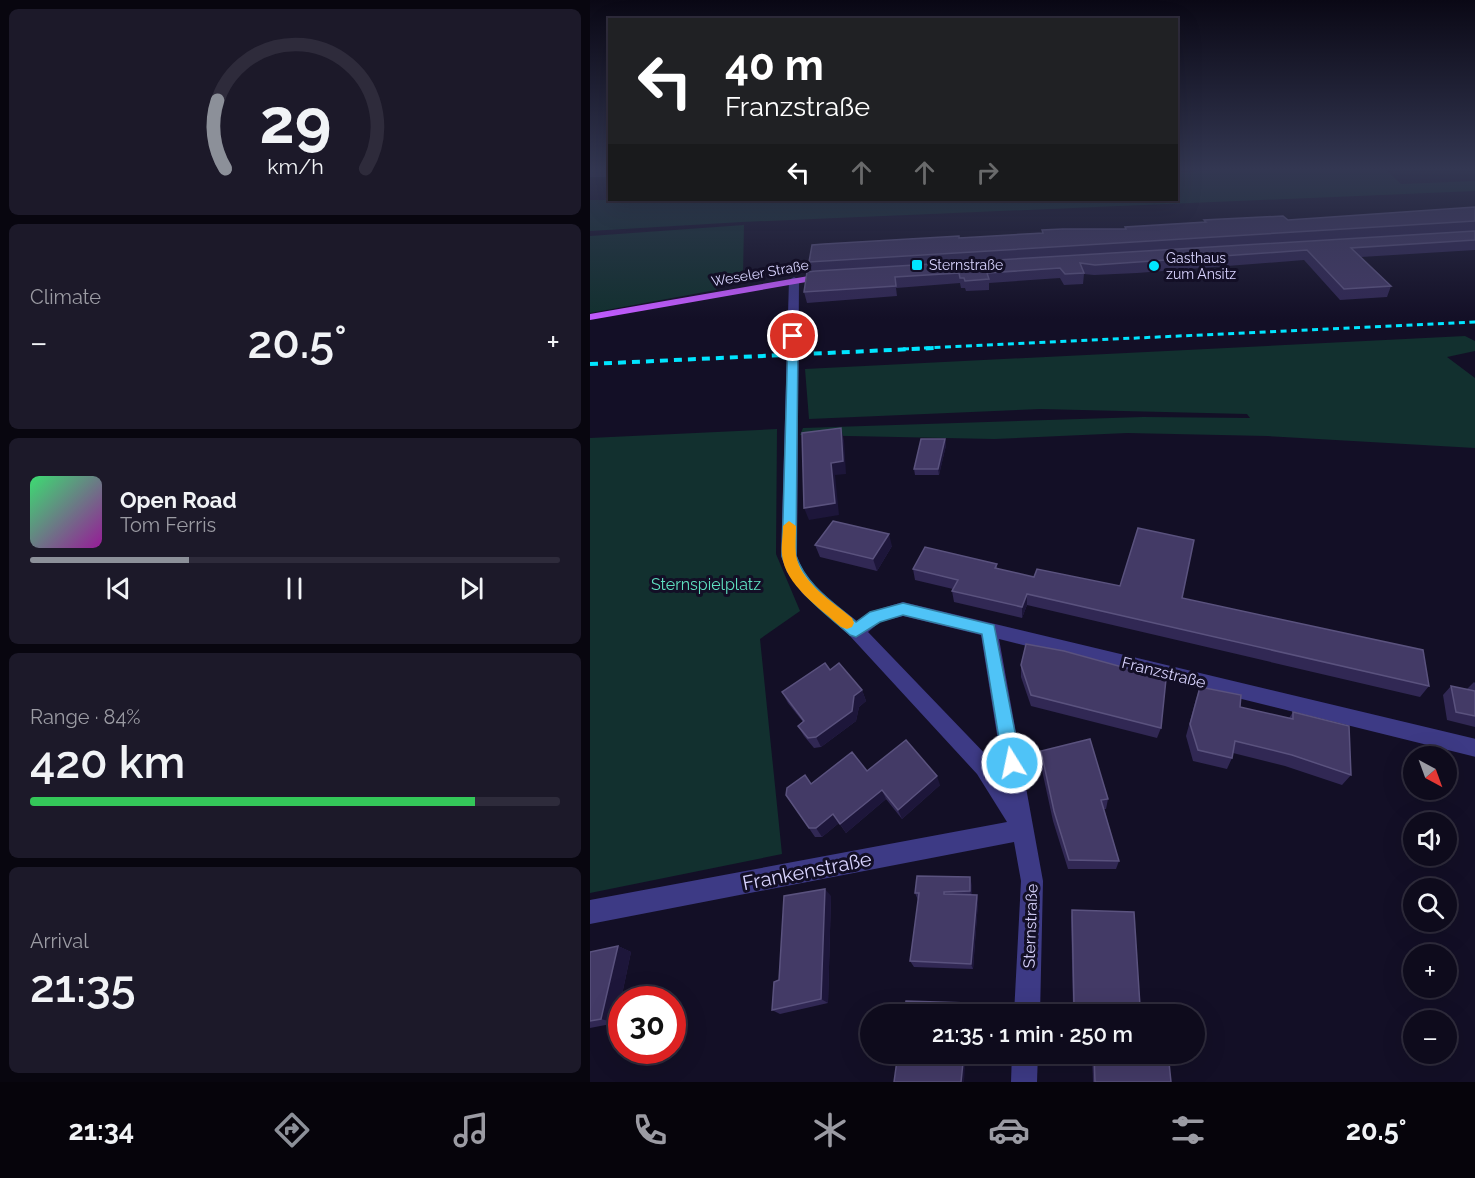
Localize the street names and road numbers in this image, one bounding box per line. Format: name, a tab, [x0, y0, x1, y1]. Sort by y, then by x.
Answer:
street label: Weseler Straße	[710, 257, 810, 289]
street label: Franzstraße	[1120, 653, 1208, 692]
street label: Frankenstraße	[740, 847, 874, 895]
street label: Sternstraße	[1020, 883, 1041, 969]

